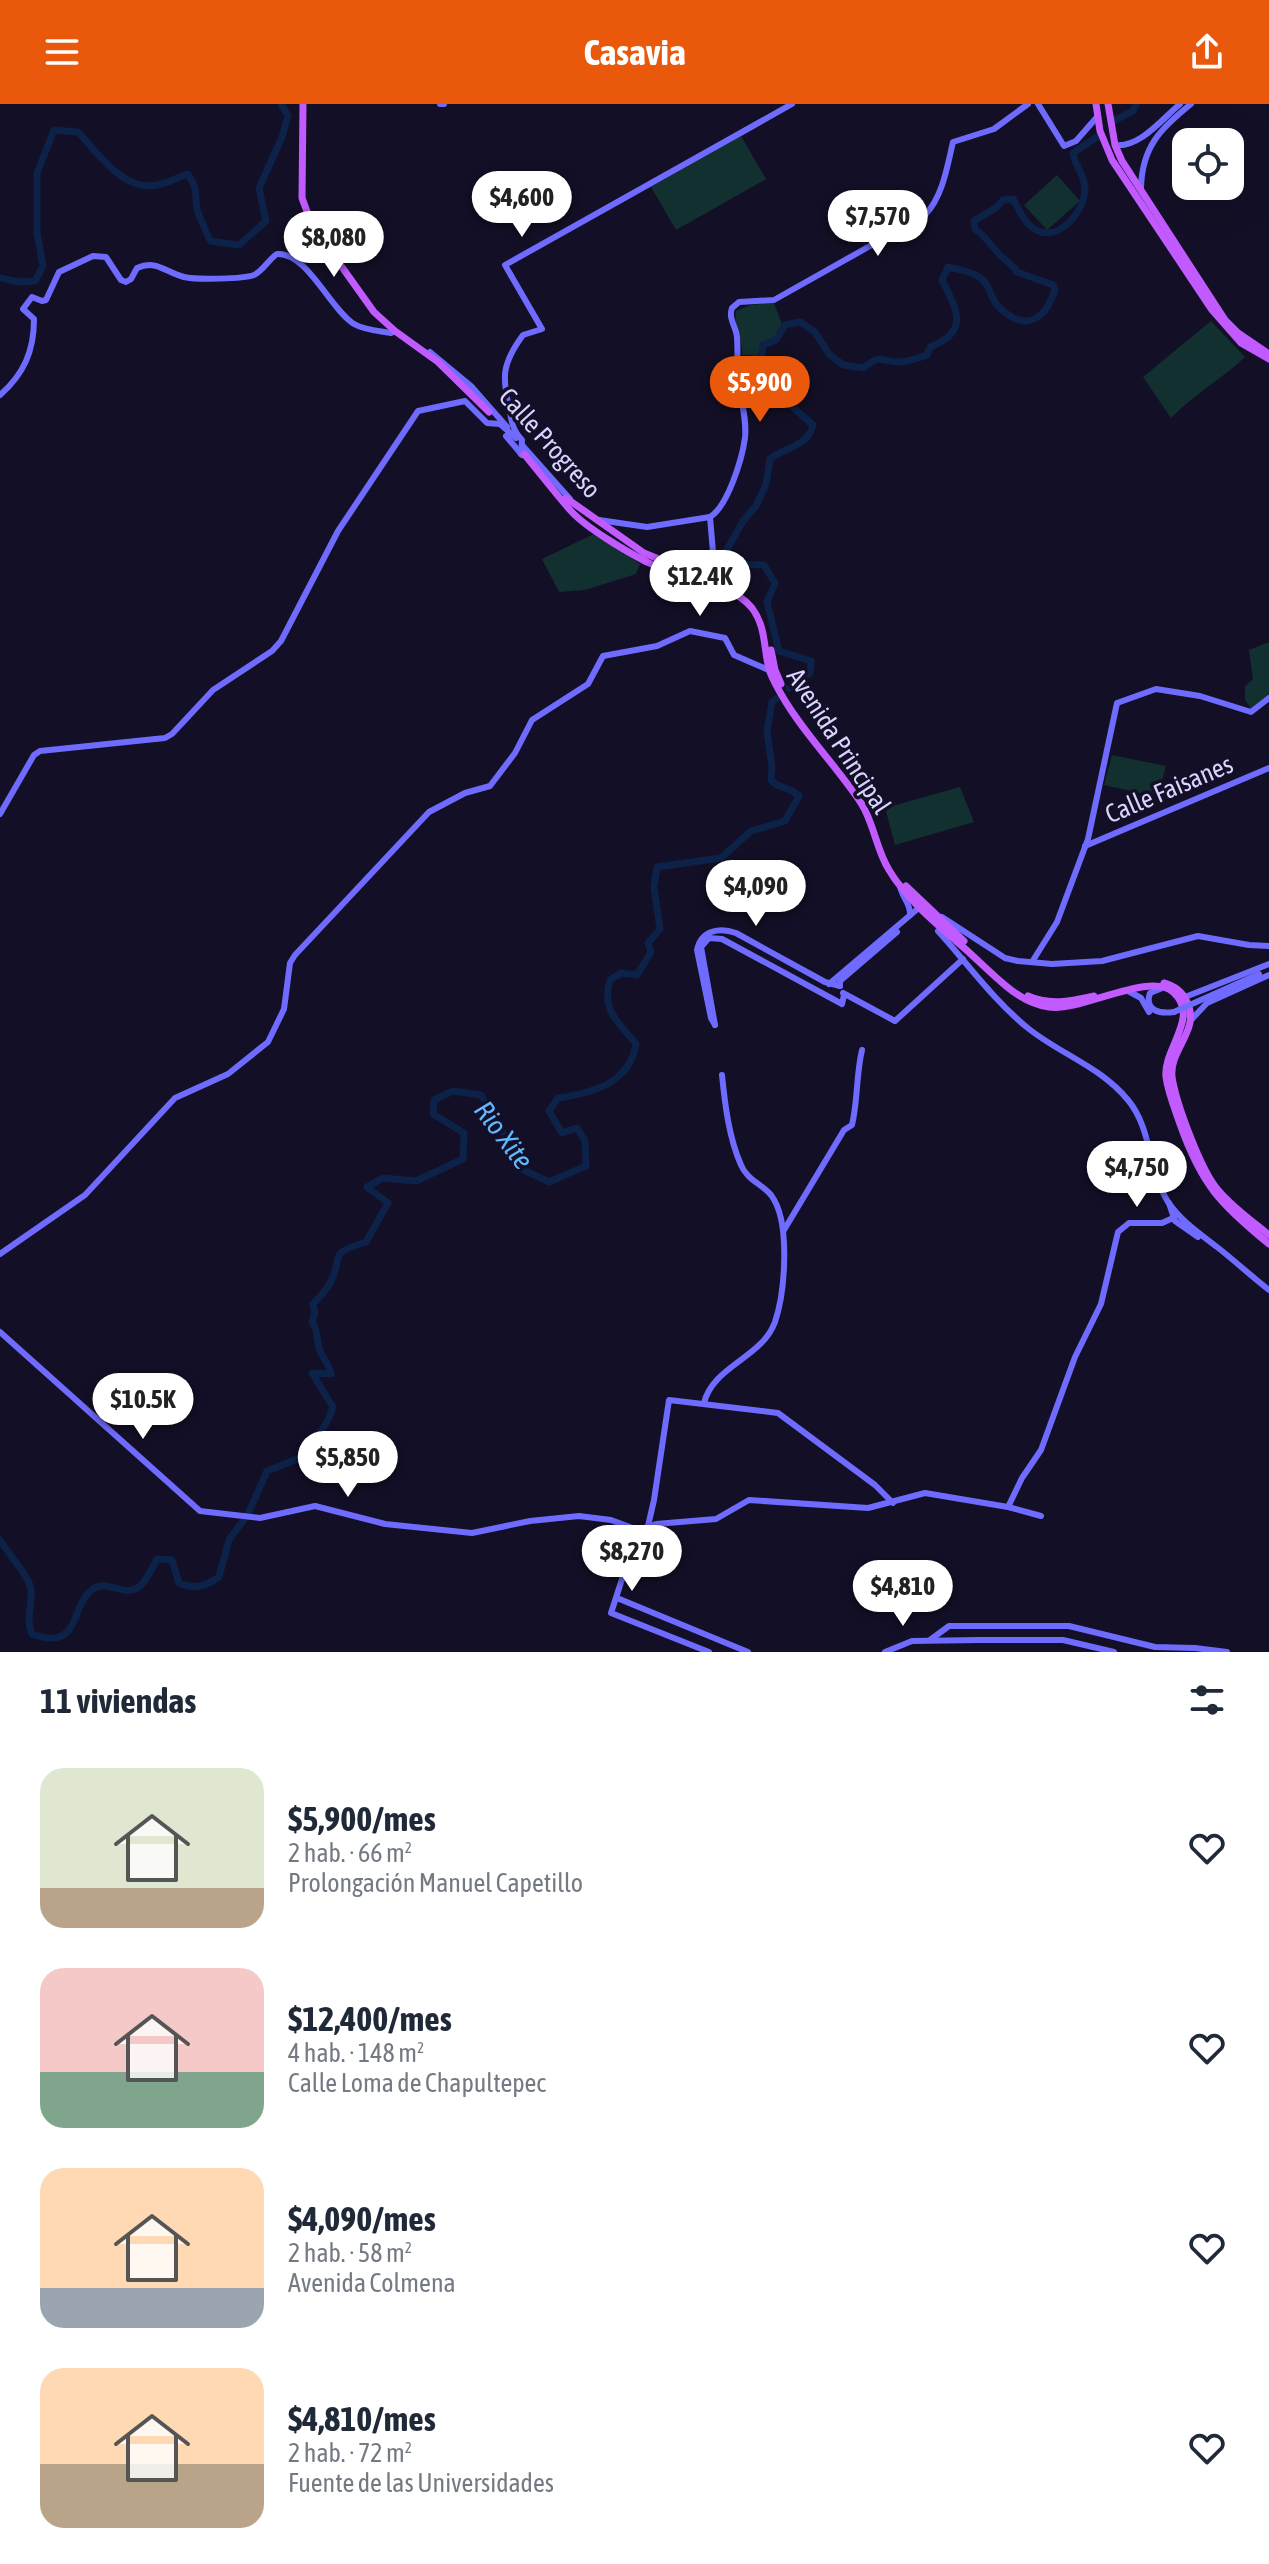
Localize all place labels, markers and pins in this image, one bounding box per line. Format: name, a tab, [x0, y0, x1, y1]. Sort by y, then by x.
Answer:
pin: $4,600	[457, 171, 587, 239]
pin: $7,570	[813, 190, 943, 258]
pin: $8,080	[269, 211, 399, 279]
pin: $5,900	[695, 356, 825, 424]
pin: $12.4K	[635, 550, 765, 618]
pin: $4,090	[691, 860, 821, 928]
pin: $4,750	[1072, 1141, 1202, 1209]
pin: $10.5K	[78, 1373, 208, 1441]
pin: $5,850	[283, 1431, 413, 1499]
pin: $8,270	[567, 1525, 697, 1593]
pin: $4,810	[838, 1560, 968, 1628]

